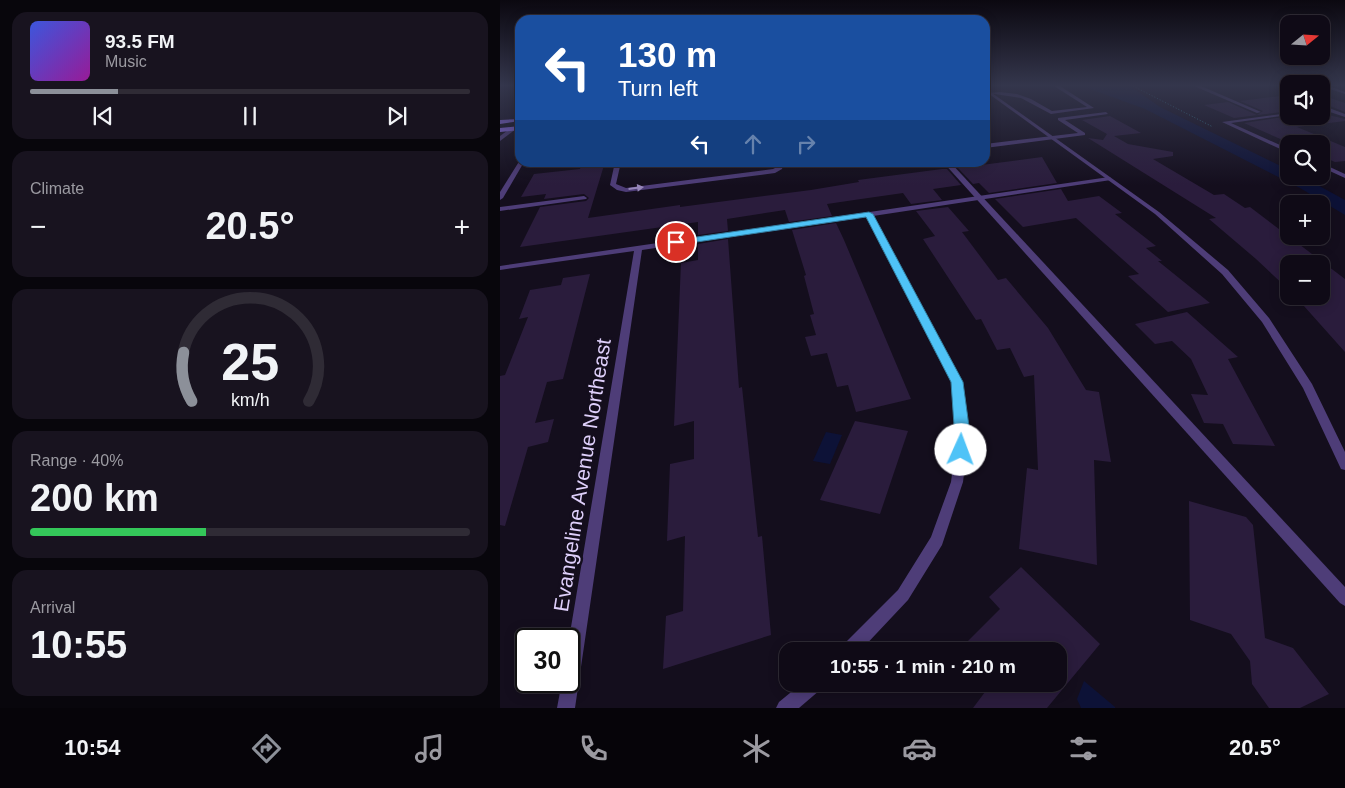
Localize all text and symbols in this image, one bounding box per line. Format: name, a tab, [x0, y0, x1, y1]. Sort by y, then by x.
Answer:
north arrow	[1280, 15, 1330, 65]
map controls	[1280, 15, 1330, 305]
text: 93.5 FM	[105, 31, 175, 52]
icon: left	[535, 35, 600, 100]
text: 130 m	[618, 35, 717, 74]
text: Music	[105, 53, 147, 70]
button: sound	[1280, 75, 1330, 125]
text: Turn left	[618, 76, 698, 101]
icon: previous	[89, 102, 117, 130]
icon: pause	[236, 102, 264, 130]
icon: next	[383, 102, 411, 130]
icon: left	[686, 130, 714, 158]
icon: ahead	[739, 130, 767, 158]
icon: right	[792, 130, 820, 158]
button: search	[1280, 135, 1330, 185]
text: Climate	[30, 180, 84, 197]
one-way arrow	[629, 184, 645, 192]
button: +	[1280, 195, 1330, 245]
text: 20.5°	[205, 205, 295, 247]
text: −	[30, 211, 46, 242]
text: +	[454, 211, 470, 242]
pin	[655, 221, 697, 263]
icon: arrive	[662, 228, 690, 256]
button: −	[1280, 255, 1330, 305]
text: 25	[221, 333, 279, 391]
street label: Evangeline Avenue Northeast	[549, 337, 615, 613]
text: km/h	[231, 390, 269, 410]
position arrow	[934, 423, 986, 475]
text: Range · 40%	[30, 452, 123, 469]
text: 200 km	[30, 477, 159, 519]
text: Arrival	[30, 599, 75, 616]
text: 10:55	[30, 624, 127, 666]
speed limit sign: 30	[515, 628, 580, 693]
text: 10:55 · 1 min · 210 m	[830, 656, 1016, 677]
icon: directions	[249, 731, 284, 766]
icon: music	[412, 731, 447, 766]
icon: phone	[576, 731, 611, 766]
icon: climate	[739, 731, 774, 766]
icon: car	[902, 731, 937, 766]
icon: filters	[1066, 731, 1101, 766]
text: 10:54	[64, 735, 120, 760]
text: 20.5°	[1229, 735, 1281, 760]

